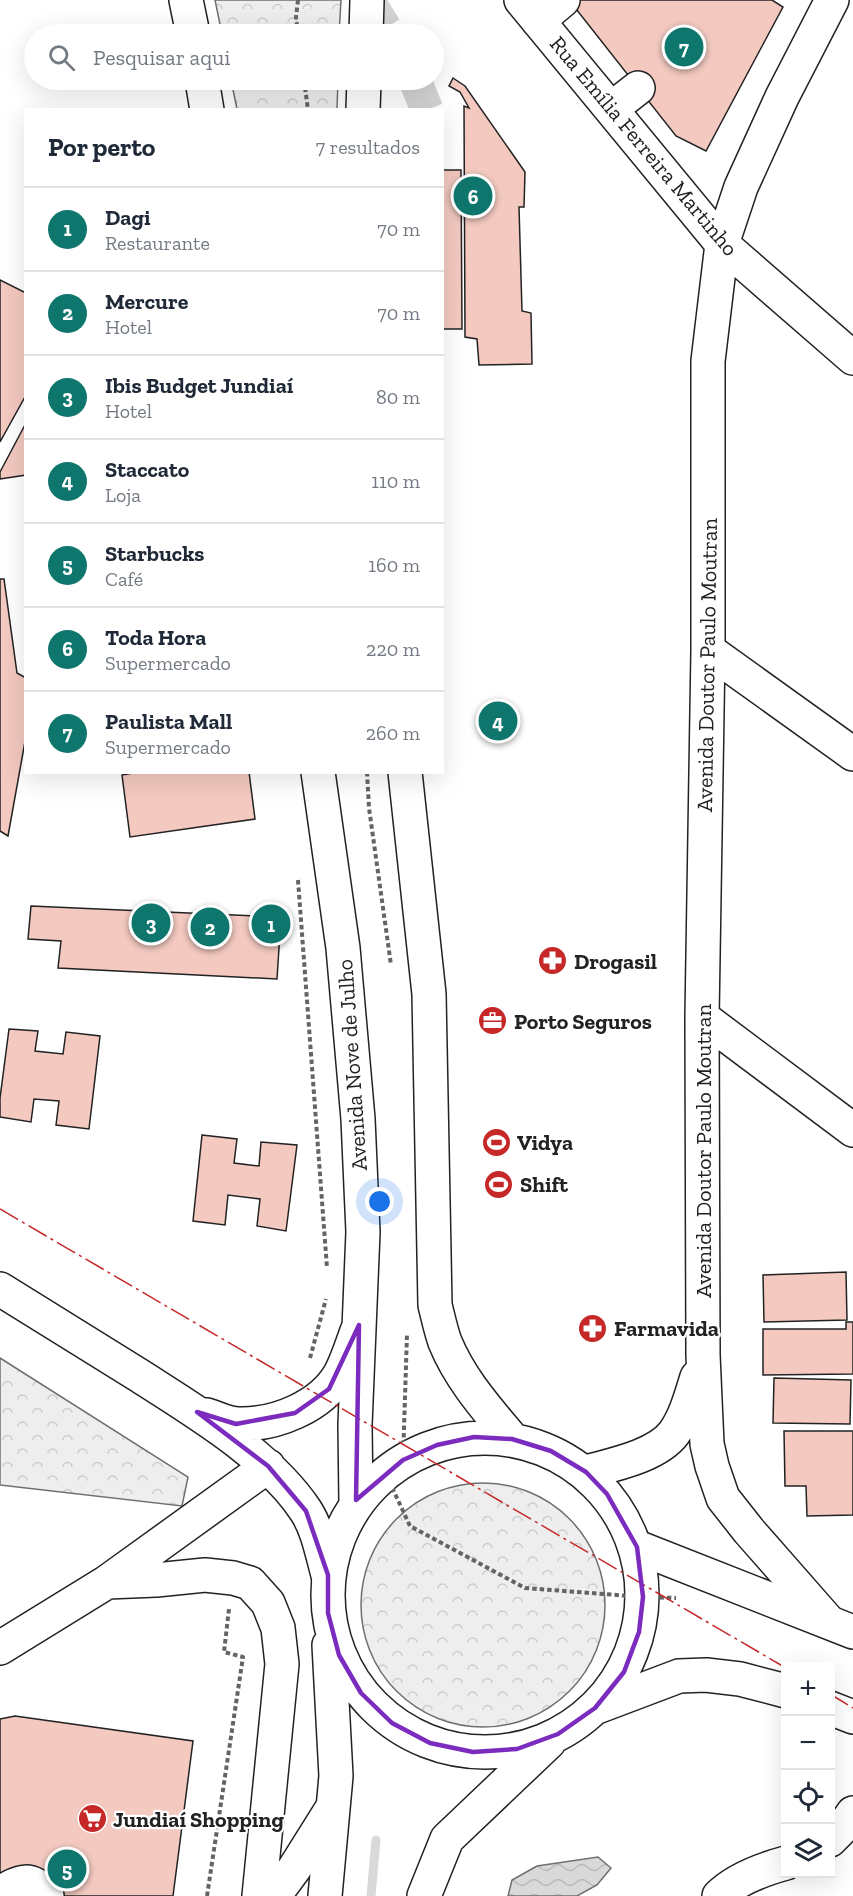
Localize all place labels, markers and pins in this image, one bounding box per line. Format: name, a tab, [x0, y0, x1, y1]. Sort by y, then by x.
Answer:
pin: 7	[664, 24, 704, 70]
pin: 6	[454, 174, 492, 218]
pin: 4	[478, 698, 518, 744]
pin: 3	[132, 900, 170, 946]
pin: 1	[252, 902, 290, 946]
pin: 2	[190, 904, 230, 950]
pharmacy icon: Drogasil	[537, 945, 569, 977]
place label: Drogasil	[574, 948, 657, 975]
office icon: Porto Seguros	[477, 1005, 509, 1037]
place label: Porto Seguros	[514, 1008, 652, 1035]
sports icon: Vidya	[480, 1126, 512, 1158]
place label: Vidya	[517, 1129, 573, 1156]
sports icon: Shift	[483, 1168, 515, 1200]
place label: Shift	[520, 1171, 568, 1198]
pharmacy icon: Farmavida	[577, 1312, 609, 1344]
place label: Farmavida	[614, 1315, 719, 1342]
supermarket icon: Jundiaí Shopping	[76, 1803, 108, 1835]
place label: Jundiaí Shopping	[113, 1806, 284, 1833]
pin: 5	[48, 1846, 86, 1892]

